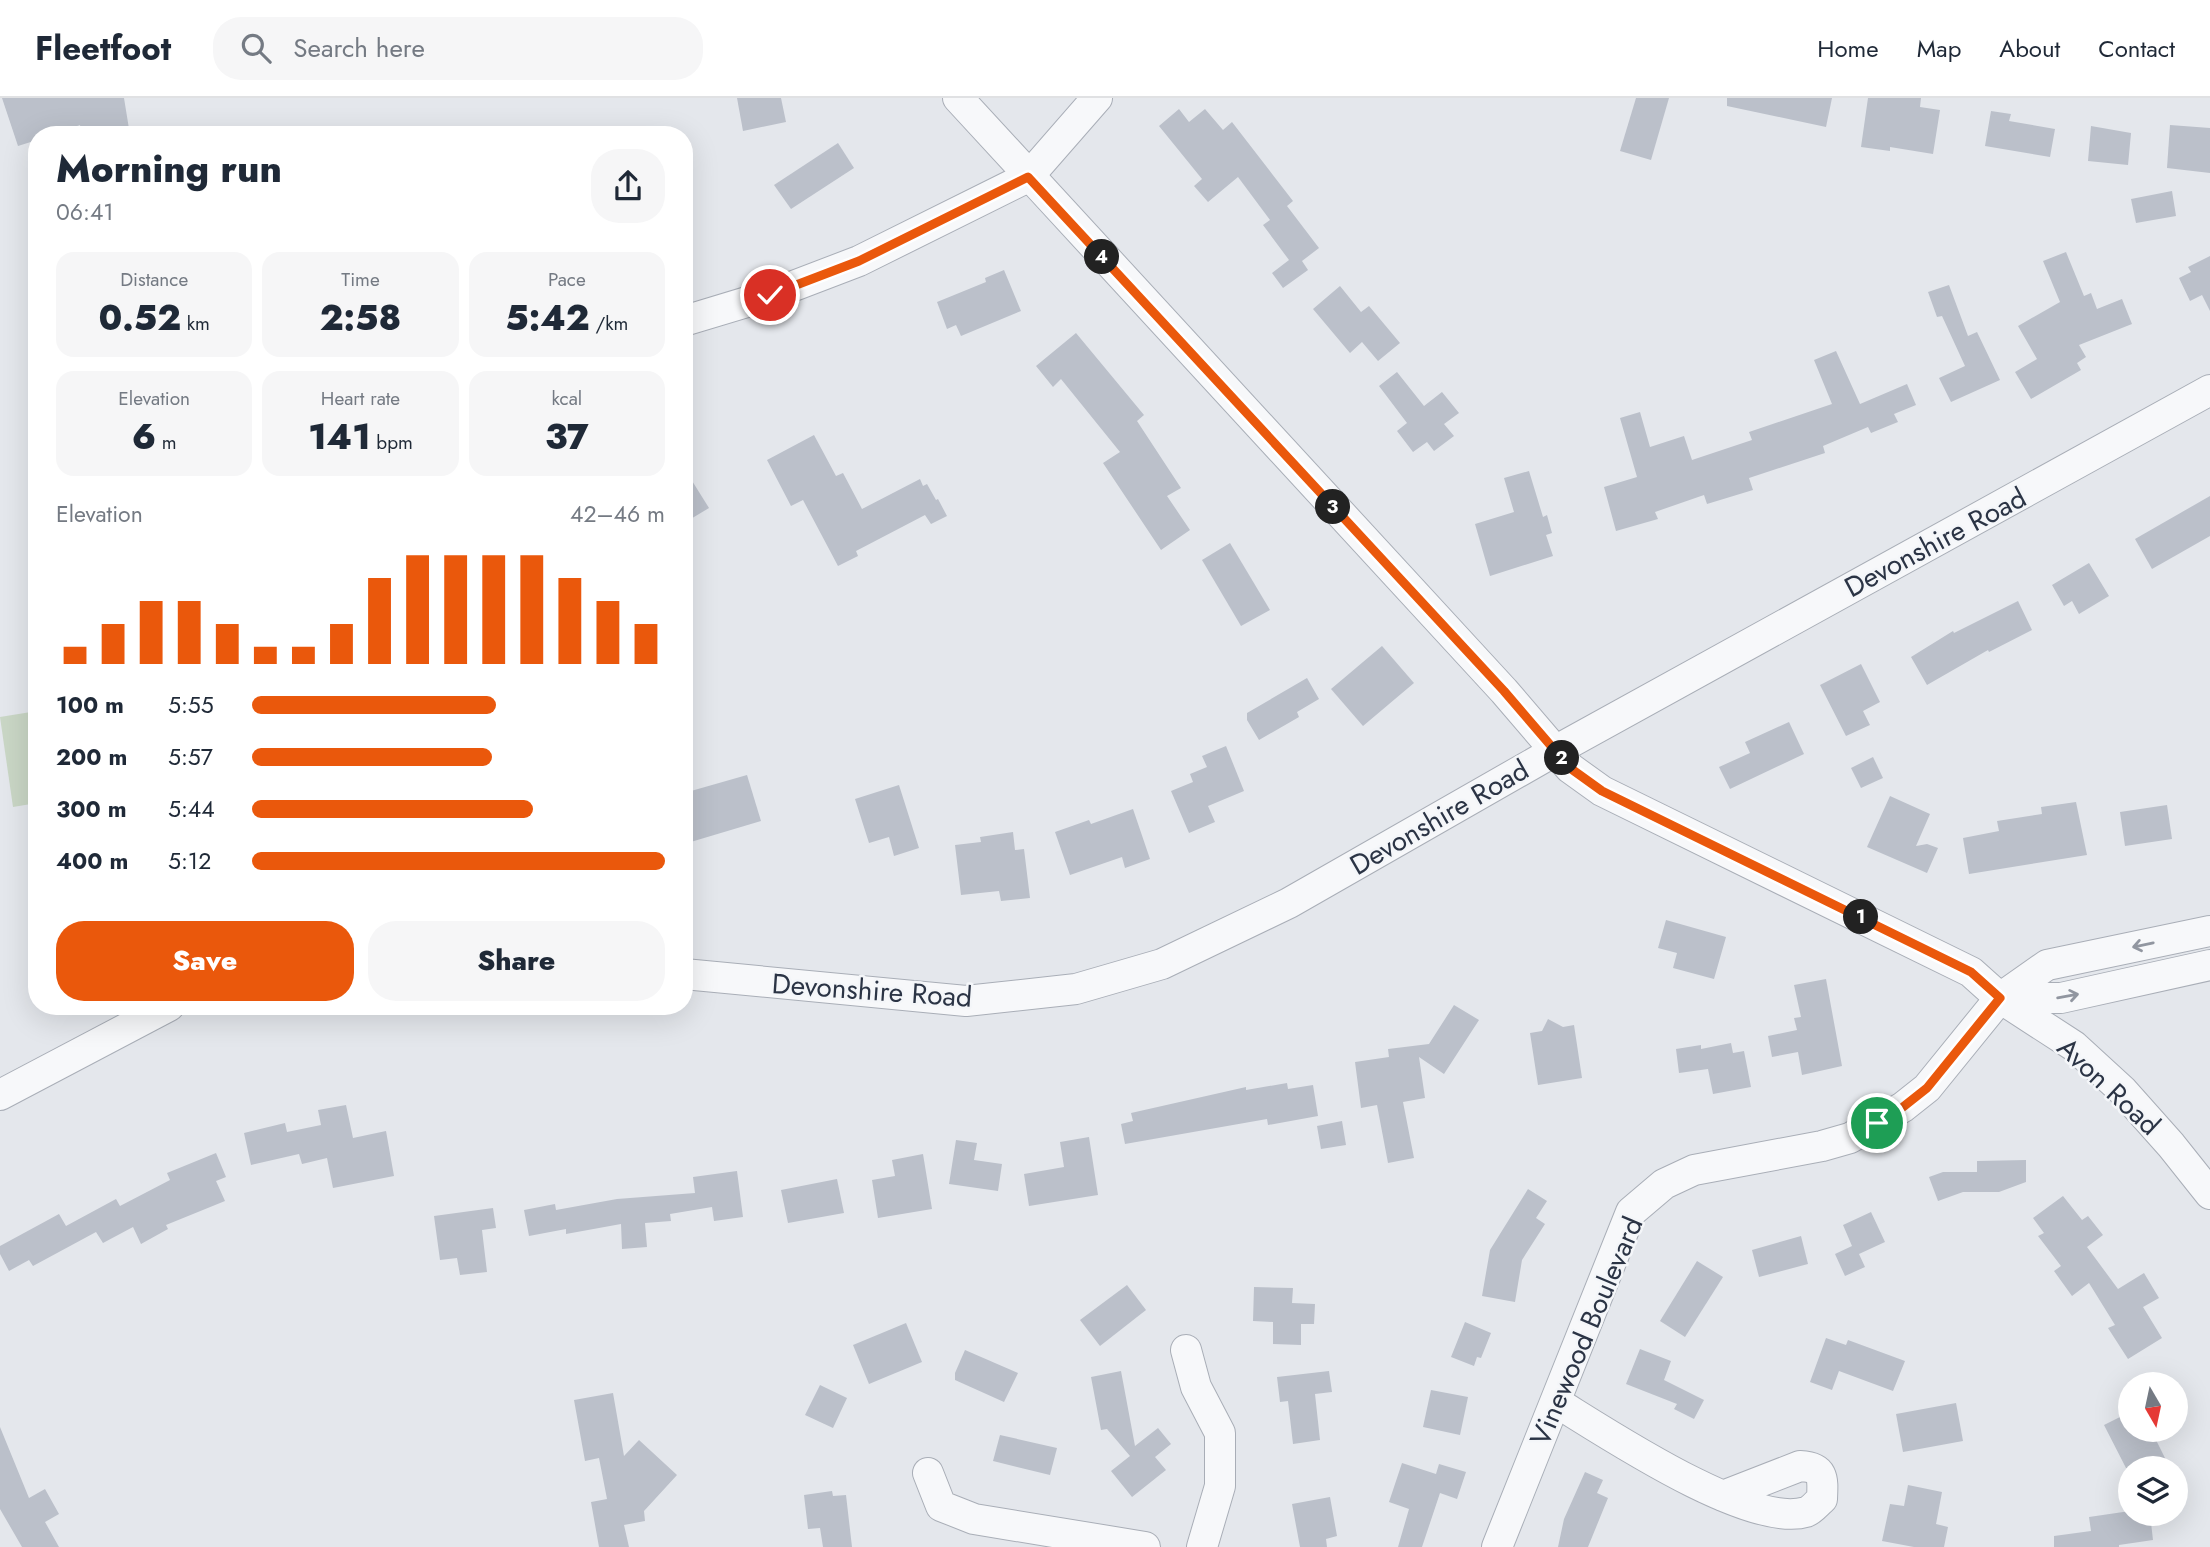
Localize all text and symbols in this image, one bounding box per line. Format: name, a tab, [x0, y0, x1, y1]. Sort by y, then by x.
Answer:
search box	[213, 17, 703, 80]
text: Fleetfoot	[35, 25, 171, 72]
icon: search	[237, 29, 275, 67]
text: Search here	[293, 29, 425, 67]
text: Home	[1817, 31, 1879, 66]
text: Map	[1917, 31, 1961, 66]
text: About	[1999, 31, 2060, 66]
text: Contact	[2098, 31, 2175, 66]
text: Morning run	[56, 141, 282, 196]
button: share	[591, 149, 665, 223]
text: 06:41	[56, 195, 114, 229]
pin: 4	[1084, 240, 1120, 274]
text: 4	[1095, 243, 1108, 270]
pin	[740, 265, 800, 325]
text: Distance	[120, 266, 188, 293]
text: Time	[341, 266, 380, 293]
text: Pace	[548, 266, 586, 293]
icon: check	[751, 276, 789, 314]
text: 0.52	[98, 293, 181, 343]
text: 2:58	[320, 293, 401, 343]
text: 5:42	[505, 293, 590, 343]
text: km	[181, 310, 210, 337]
text: /km	[590, 310, 628, 337]
text: Elevation	[118, 385, 190, 412]
text: Heart rate	[321, 385, 400, 412]
text: kcal	[551, 385, 582, 412]
text: 6	[132, 412, 156, 462]
text: 141	[308, 412, 371, 462]
text: 37	[545, 412, 589, 462]
text: m	[156, 429, 177, 456]
text: bpm	[371, 429, 413, 456]
street label: Devonshire Road	[1837, 477, 2033, 608]
pin: 3	[1316, 490, 1350, 524]
text: 3	[1327, 493, 1338, 520]
text: Elevation	[56, 497, 143, 531]
text: 42–46 m	[570, 497, 665, 531]
text: 100 m	[56, 688, 124, 722]
text: 5:55	[168, 688, 214, 722]
text: 200 m	[56, 740, 127, 774]
text: 5:57	[168, 740, 213, 774]
pin: 2	[1544, 740, 1580, 776]
text: 2	[1555, 744, 1568, 771]
street label: Devonshire Road	[1342, 750, 1536, 885]
text: 300 m	[56, 792, 127, 826]
text: 5:44	[168, 792, 215, 826]
text: 400 m	[56, 844, 128, 878]
text: 5:12	[168, 844, 211, 878]
pin: 1	[1843, 900, 1878, 934]
text: 1	[1856, 903, 1865, 930]
button: Save	[56, 921, 354, 1001]
button: Share	[368, 921, 665, 1001]
one-way arrow	[2132, 938, 2155, 952]
street label: Devonshire Road	[770, 963, 973, 1018]
one-way arrow	[2056, 989, 2079, 1002]
street label: Avon Road	[2048, 1028, 2169, 1145]
pin	[1847, 1093, 1907, 1153]
icon: arrive	[1858, 1104, 1896, 1142]
street label: Vinewood Boulevard	[1520, 1210, 1653, 1452]
north arrow	[2118, 1372, 2188, 1442]
map controls	[2118, 1372, 2188, 1526]
button: layers	[2118, 1456, 2188, 1526]

